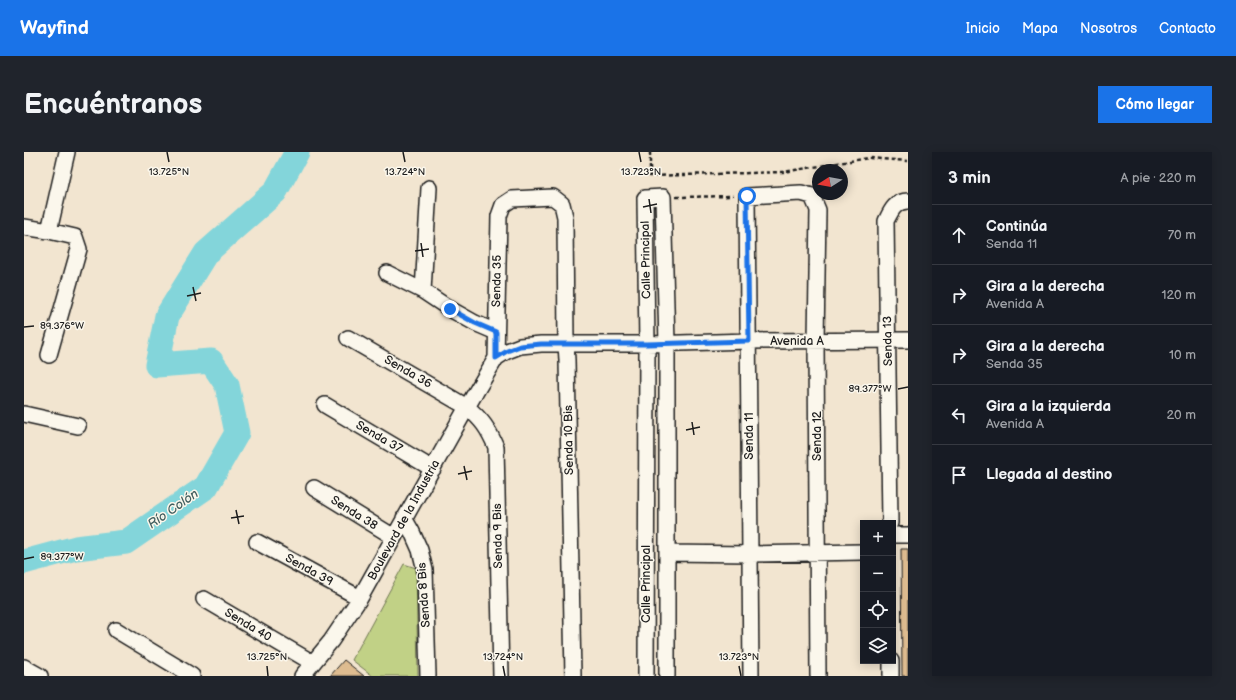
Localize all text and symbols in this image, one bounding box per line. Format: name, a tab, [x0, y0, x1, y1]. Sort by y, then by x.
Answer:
text: Wayfind	[20, 17, 89, 40]
text: Inicio	[966, 20, 1000, 37]
text: Mapa	[1022, 20, 1058, 37]
text: Nosotros	[1080, 20, 1137, 37]
text: Contacto	[1159, 20, 1216, 37]
button: Cómo llegar	[1098, 86, 1212, 123]
text: Encuéntranos	[24, 88, 202, 121]
north arrow	[812, 164, 848, 200]
text: 13.725°N	[149, 166, 189, 178]
text: 13.724°N	[385, 166, 425, 178]
text: 13.723°N	[621, 166, 661, 178]
text: 3 min	[948, 168, 991, 188]
text: A pie · 220 m	[1121, 170, 1196, 186]
route start	[738, 187, 756, 205]
text: Continúa	[986, 217, 1047, 236]
street label: Calle Principal	[638, 221, 654, 299]
icon: ahead	[948, 224, 970, 246]
text: 70 m	[1168, 227, 1196, 243]
text: Senda 11	[986, 236, 1037, 252]
street label: Senda 35	[489, 255, 505, 307]
text: Gira a la derecha	[986, 277, 1105, 296]
icon: right	[948, 284, 970, 306]
text: 120 m	[1161, 287, 1196, 303]
text: Avenida A	[986, 296, 1044, 312]
route end	[441, 300, 459, 318]
street label: Senda 13	[880, 316, 896, 366]
text: 89.376°W	[40, 320, 84, 332]
street label: Avenida A	[770, 334, 824, 349]
text: Gira a la derecha	[986, 337, 1105, 356]
icon: right	[948, 344, 970, 366]
text: 10 m	[1169, 347, 1196, 363]
street label: Senda 36	[381, 352, 435, 392]
text: Senda 35	[986, 356, 1043, 372]
text: 89.377°W	[848, 383, 892, 395]
text: Gira a la izquierda	[986, 397, 1111, 416]
icon: left	[948, 404, 970, 426]
street label: Senda 10 Bis	[561, 405, 577, 475]
text: 20 m	[1166, 407, 1196, 423]
street label: Senda 12	[810, 411, 825, 461]
street label: Senda 11	[742, 412, 757, 460]
text: Avenida A	[986, 416, 1044, 432]
street label: Senda 37	[353, 418, 405, 456]
street label: Boulevard de la Industria	[365, 457, 443, 583]
icon: arrive	[948, 464, 970, 486]
text: Llegada al destino	[986, 465, 1112, 484]
water label: Río Colón	[145, 486, 201, 532]
street label: Senda 38	[328, 493, 380, 533]
street label: Senda 9 Bis	[490, 503, 506, 569]
map controls	[860, 520, 896, 664]
button: +	[860, 520, 896, 556]
street label: Calle Principal	[639, 545, 654, 623]
text: 89.377°W	[40, 551, 84, 563]
street label: Senda 39	[282, 551, 336, 589]
button: −	[860, 556, 896, 592]
street label: Senda 8 Bis	[414, 562, 434, 628]
button: locate	[860, 592, 896, 628]
street label: Senda 40	[222, 605, 274, 645]
button: layers	[860, 628, 896, 664]
text: 13.725°N	[247, 651, 287, 663]
text: 13.724°N	[483, 651, 523, 663]
text: 13.723°N	[719, 651, 759, 663]

